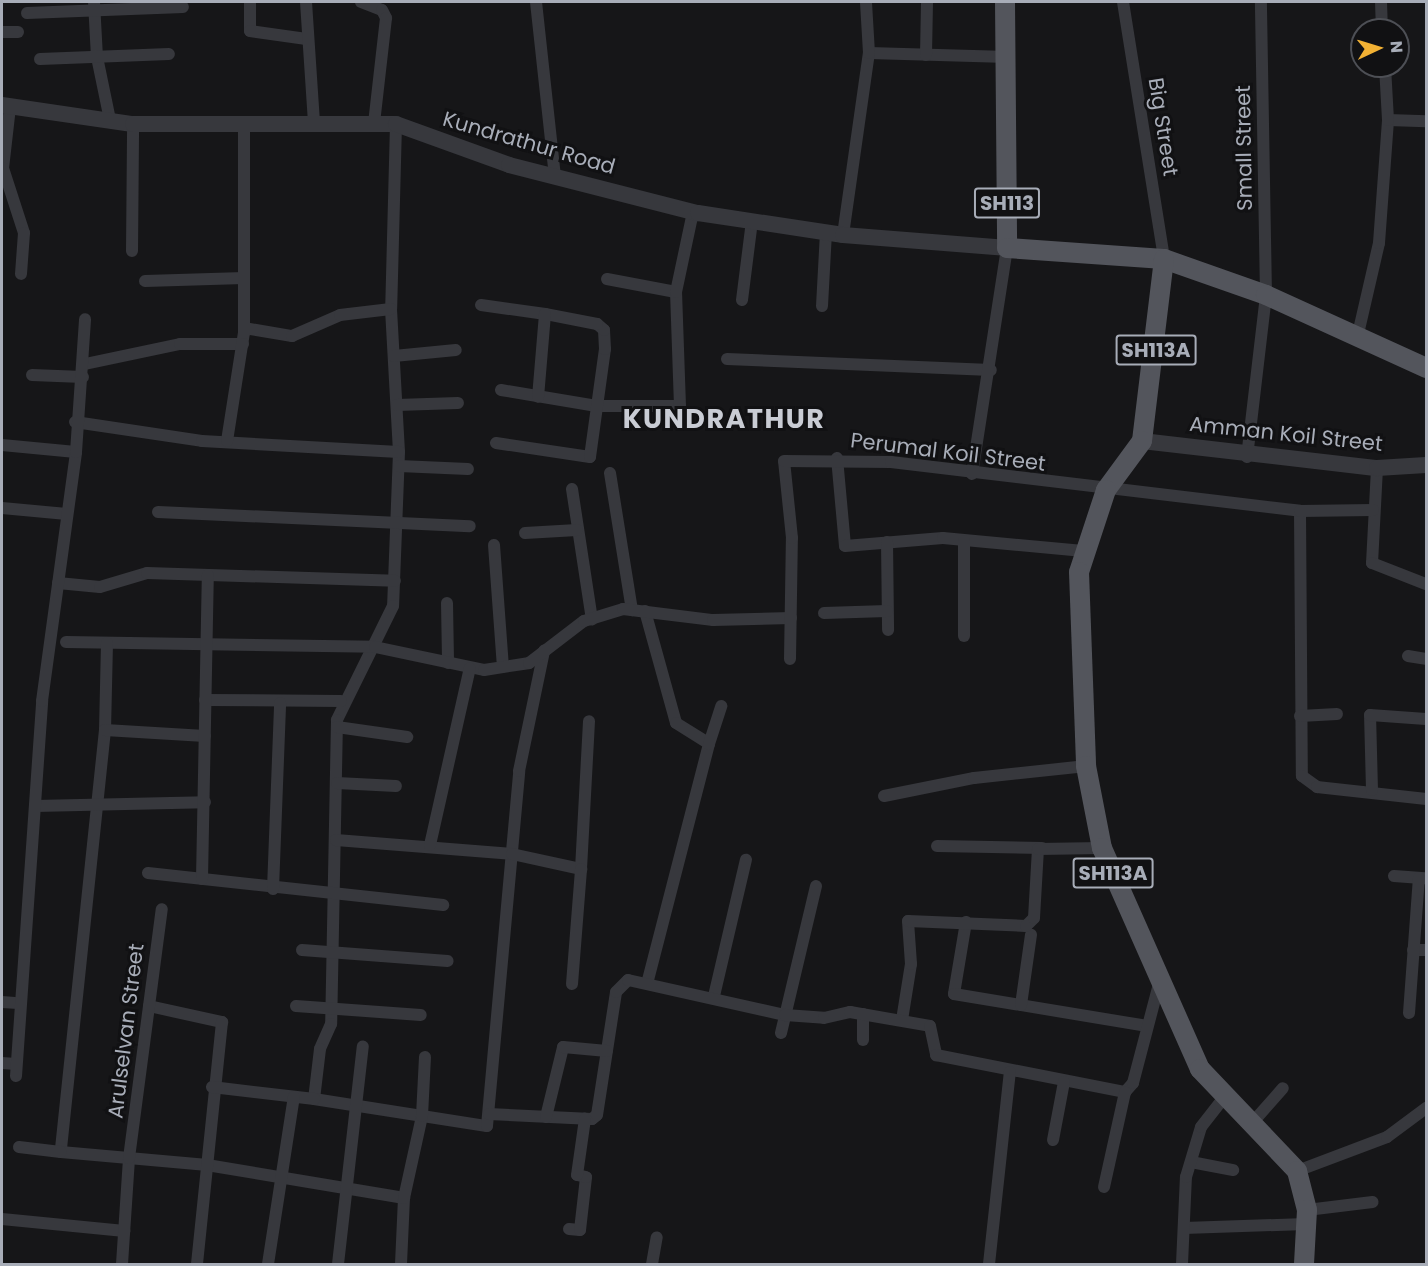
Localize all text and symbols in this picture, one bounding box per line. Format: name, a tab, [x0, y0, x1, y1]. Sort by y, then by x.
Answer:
north arrow	[1350, 18, 1410, 78]
text: N	[1385, 40, 1408, 54]
street label: Big Street	[1143, 76, 1183, 178]
street label: Small Street	[1230, 85, 1258, 211]
street label: Kundrathur Road	[440, 106, 618, 180]
road number: SH113	[972, 186, 1042, 220]
road number: SH113A	[1116, 333, 1196, 367]
district label: KUNDRATHUR	[623, 403, 825, 435]
street label: Amman Koil Street	[1188, 411, 1384, 457]
street label: Perumal Koil Street	[849, 428, 1047, 476]
road number: SH113A	[1072, 856, 1154, 890]
street label: Arulselvan Street	[103, 942, 149, 1120]

